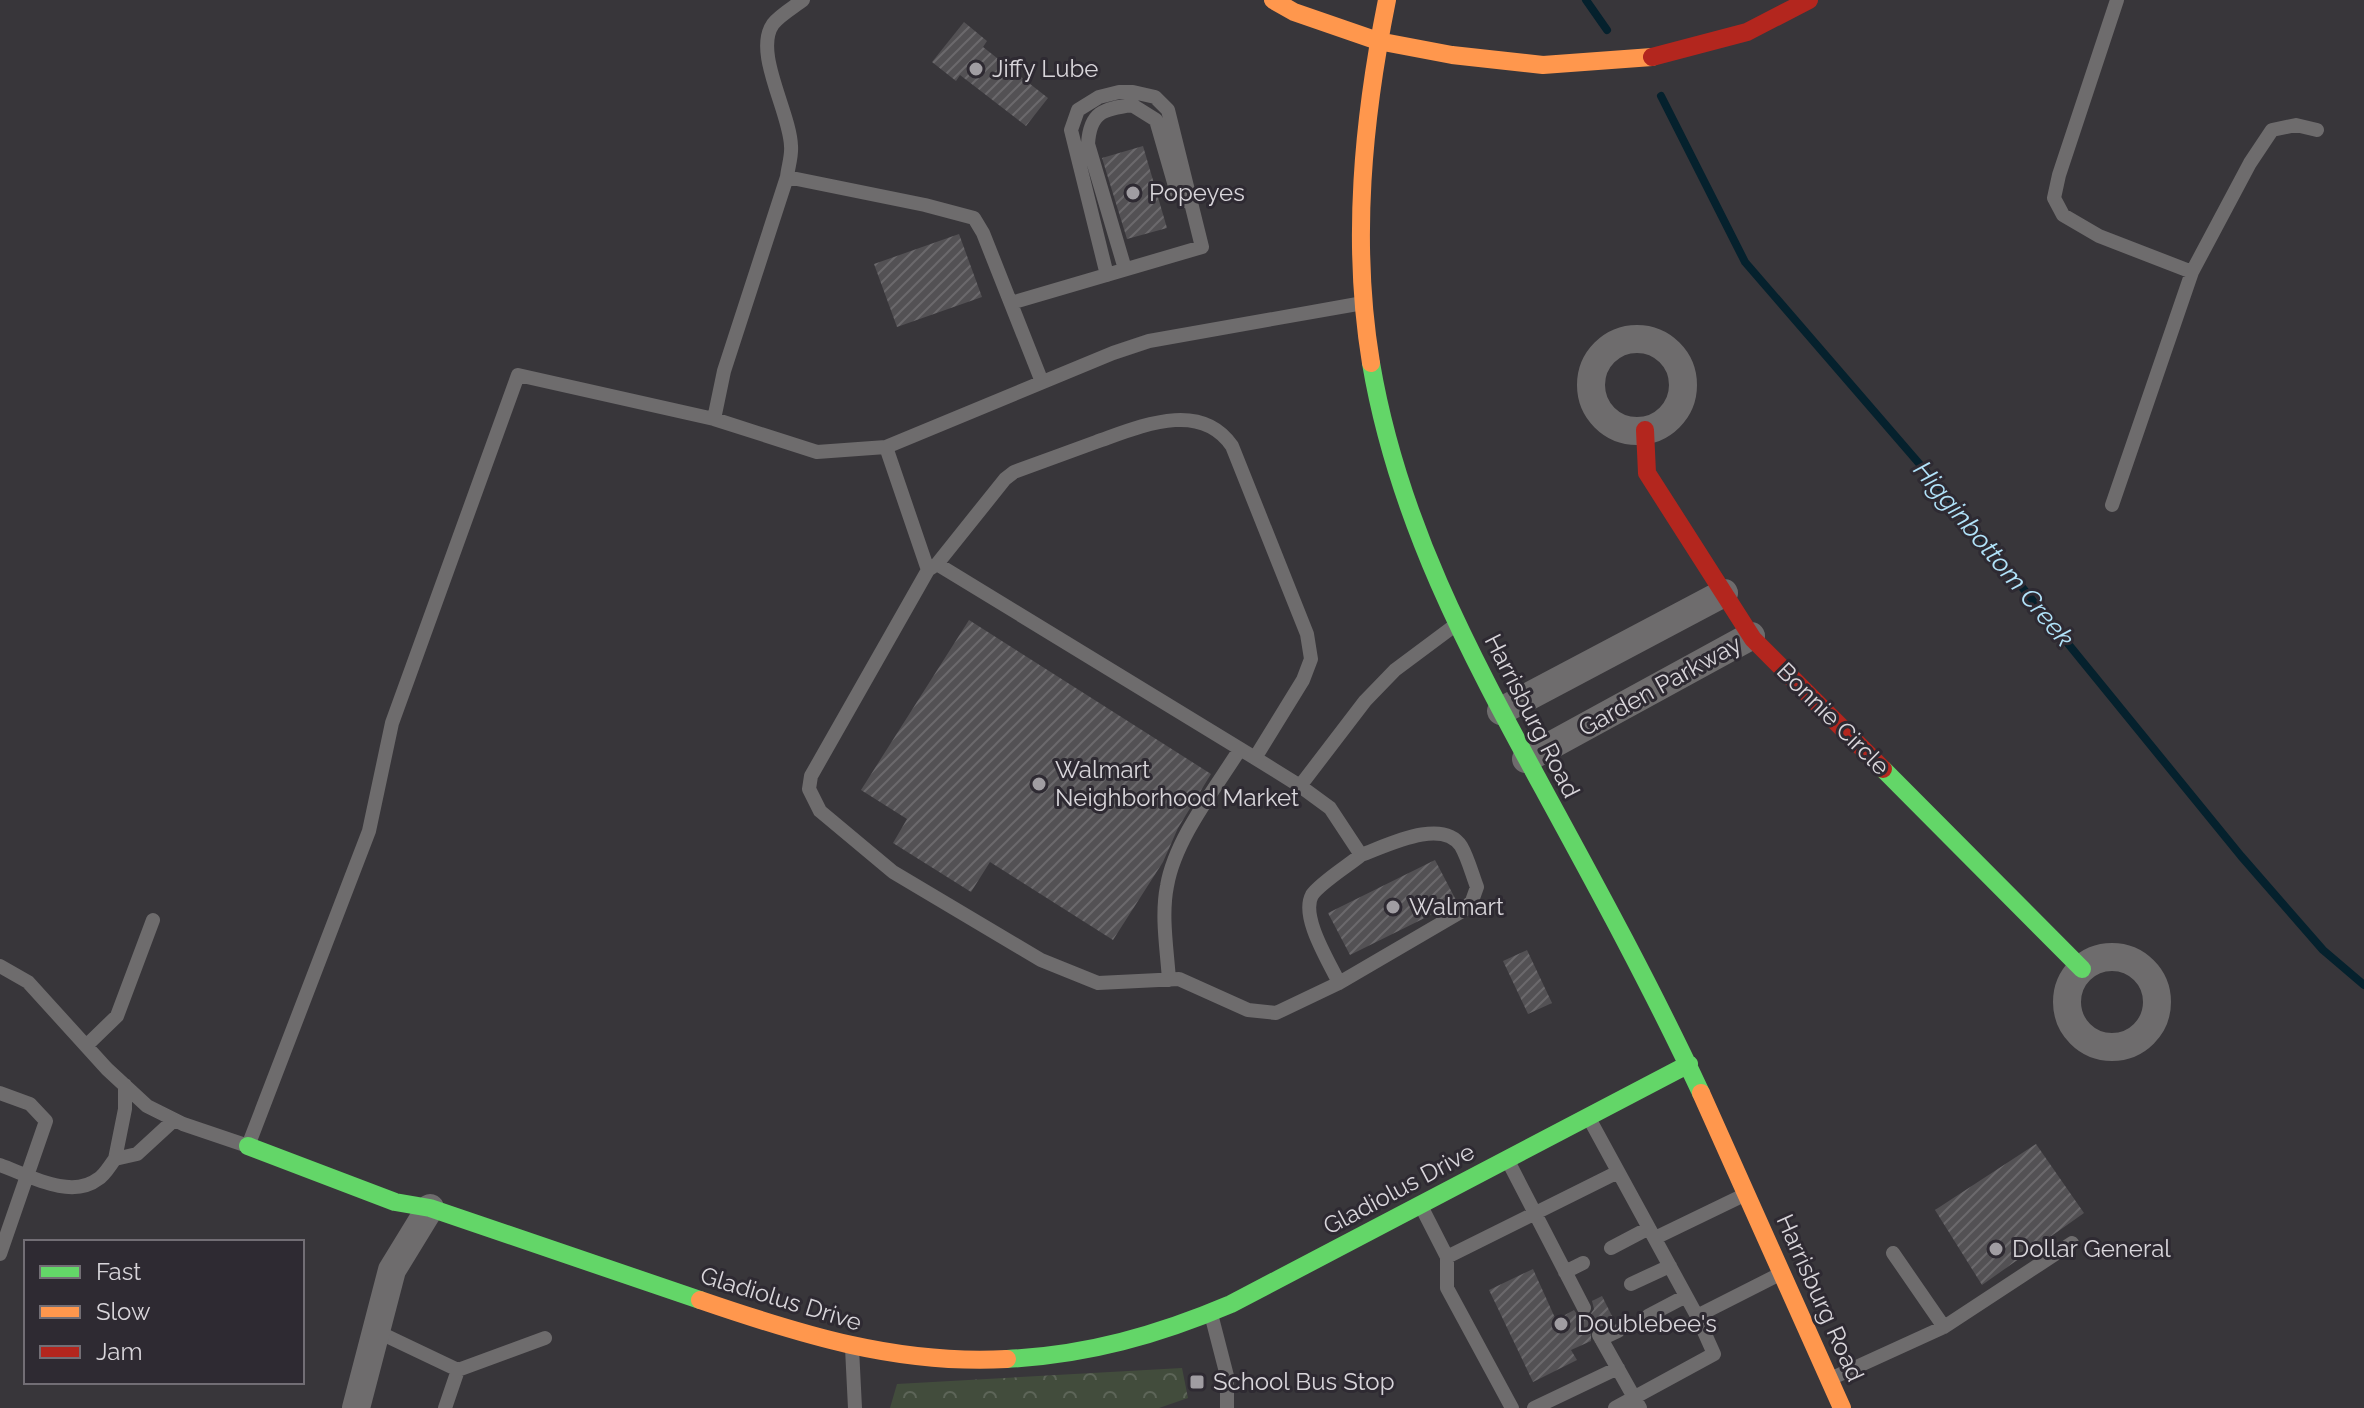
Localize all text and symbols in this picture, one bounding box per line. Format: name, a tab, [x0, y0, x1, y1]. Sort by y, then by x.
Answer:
place label: Jiffy Lube	[992, 54, 1098, 83]
marker: Jiffy Lube	[967, 60, 985, 78]
place label: Popeyes	[1149, 178, 1245, 207]
marker: Popeyes	[1124, 184, 1142, 202]
water label: Higginbottom Creek	[1908, 455, 2080, 653]
street label: Harrisburg Road	[1479, 629, 1586, 803]
street label: Garden Parkway	[1573, 629, 1746, 742]
street label: Bonnie Circle	[1771, 656, 1896, 781]
place label: Walmart Neighborhood Market	[1055, 755, 1299, 812]
marker: Walmart Neighborhood Market	[1030, 775, 1048, 793]
place label: Walmart	[1409, 892, 1504, 921]
marker: Walmart	[1384, 898, 1402, 916]
street label: Gladiolus Drive	[1318, 1137, 1479, 1241]
street label: Harrisburg Road	[1771, 1210, 1870, 1386]
place label: Dollar General	[2012, 1234, 2171, 1263]
legend	[24, 1240, 304, 1384]
marker: Dollar General	[1987, 1240, 2005, 1258]
text: Fast	[96, 1257, 141, 1286]
street label: Gladiolus Drive	[697, 1260, 865, 1337]
text: Slow	[96, 1297, 151, 1326]
place label: Doublebee's	[1577, 1309, 1717, 1338]
marker: Doublebee's	[1552, 1315, 1570, 1333]
text: Jam	[96, 1337, 142, 1366]
place label: School Bus Stop	[1213, 1367, 1394, 1396]
marker: School Bus Stop	[1188, 1373, 1206, 1391]

